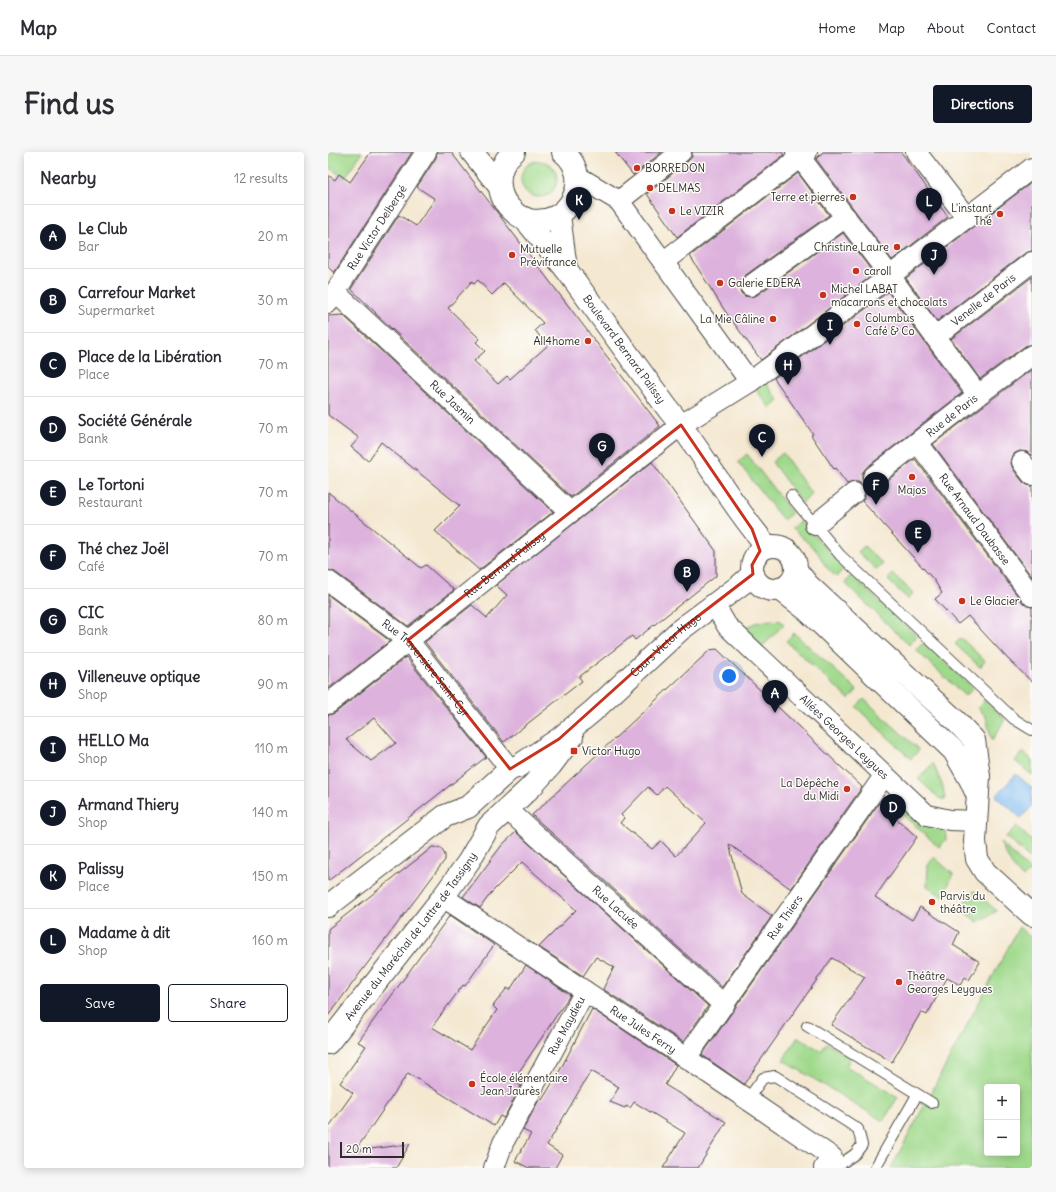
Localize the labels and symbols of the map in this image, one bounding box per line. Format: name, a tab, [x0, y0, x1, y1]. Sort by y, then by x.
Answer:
place label: BORREDON	[645, 161, 705, 175]
marker: BORREDON	[632, 163, 642, 173]
place label: DELMAS	[658, 181, 700, 195]
street label: Rue Victor Delbergé	[344, 182, 410, 273]
marker: DELMAS	[645, 183, 655, 193]
pin: K	[566, 187, 592, 220]
pin: L	[916, 188, 942, 221]
place label: Terre et pierres	[770, 190, 845, 204]
marker: Terre et pierres	[848, 192, 858, 202]
place label: L'instant Thé	[951, 201, 992, 228]
place label: Le VIZIR	[680, 204, 724, 218]
marker: Le VIZIR	[667, 206, 677, 216]
marker: L'instant Thé	[995, 209, 1005, 219]
place label: Christine Laure	[814, 240, 889, 254]
place label: Mutuelle Prévifrance	[520, 242, 577, 269]
marker: Christine Laure	[892, 242, 902, 252]
pin: J	[921, 242, 947, 275]
marker: Mutuelle Prévifrance	[507, 250, 517, 260]
place label: caroll	[864, 264, 891, 278]
marker: caroll	[851, 266, 861, 276]
street label: Venelle de Paris	[948, 270, 1018, 329]
place label: Galerie EDERA	[728, 276, 801, 290]
marker: Galerie EDERA	[715, 278, 725, 288]
place label: Michel LABAT macarrons et chocolats	[831, 282, 947, 309]
marker: Michel LABAT macarrons et chocolats	[818, 290, 828, 300]
street label: Boulevard Bernard Palissy	[580, 292, 668, 406]
place label: Columbus Café & Co	[865, 311, 915, 338]
place label: La Mie Câline	[700, 312, 765, 326]
pin: I	[817, 312, 843, 345]
marker: La Mie Câline	[768, 314, 778, 324]
marker: Columbus Café & Co	[852, 319, 862, 329]
place label: All4home	[534, 334, 580, 348]
marker: All4home	[583, 336, 593, 346]
pin: H	[775, 352, 801, 385]
street label: Rue Jasmin	[427, 377, 478, 427]
street label: Rue de Paris	[923, 391, 980, 440]
pin: C	[749, 424, 775, 457]
pin: G	[589, 433, 615, 466]
street label: Rue Arnaud Daubasse	[936, 471, 1013, 568]
pin: F	[863, 472, 889, 505]
marker: Majos	[907, 472, 917, 482]
place label: Majos	[898, 483, 926, 497]
pin: E	[905, 520, 931, 553]
street label: Rue Bernard Palissy	[461, 528, 548, 601]
pin: B	[674, 559, 700, 592]
place label: Le Glacier	[970, 594, 1020, 608]
marker: Le Glacier	[957, 596, 967, 606]
street label: Cours Victor Hugo	[627, 610, 704, 680]
street label: Rue Traversière Saint-Cyr	[379, 616, 473, 720]
your location	[719, 666, 739, 686]
pin: A	[762, 680, 788, 713]
street label: Allées Georges Leygues	[797, 692, 892, 782]
place label: Victor Hugo	[582, 744, 641, 758]
marker: Victor Hugo	[569, 746, 579, 756]
place label: La Dépêche du Midi	[780, 776, 839, 803]
marker: La Dépêche du Midi	[842, 784, 852, 794]
pin: D	[880, 794, 906, 827]
street label: Avenue du Maréchal de Lattre de Tassigny	[342, 850, 480, 1023]
street label: Rue Lacuée	[589, 883, 642, 932]
place label: Parvis du théâtre	[940, 889, 986, 916]
street label: Rue Thiers	[764, 892, 805, 943]
marker: Parvis du théâtre	[927, 897, 937, 907]
place label: Théâtre Georges Leygues	[907, 969, 992, 996]
marker: Théâtre Georges Leygues	[894, 977, 904, 987]
street label: Rue Maydieu	[545, 993, 588, 1057]
street label: Rue Jules Ferry	[607, 1003, 679, 1057]
place label: École élémentaire Jean Jaurès	[480, 1070, 568, 1098]
marker: École élémentaire Jean Jaurès	[467, 1079, 477, 1089]
scale bar	[340, 1140, 404, 1159]

